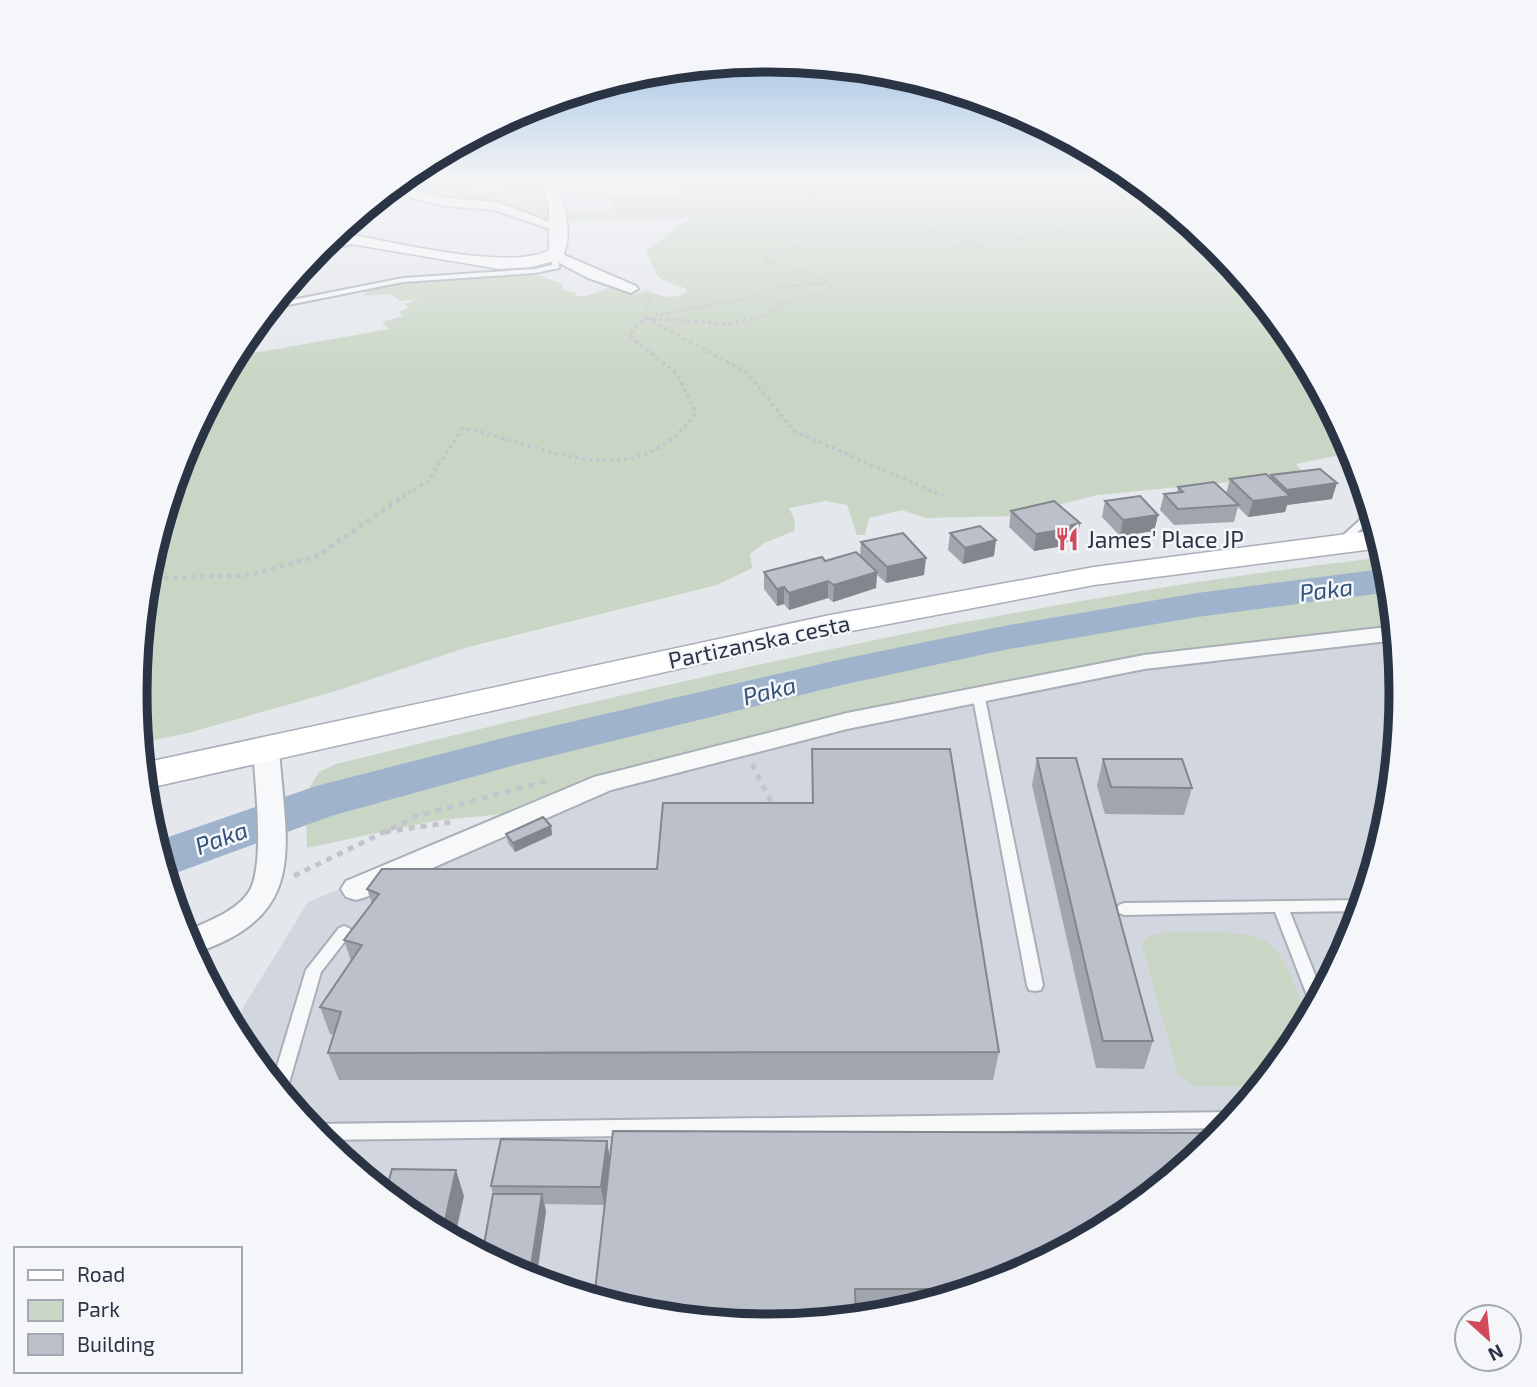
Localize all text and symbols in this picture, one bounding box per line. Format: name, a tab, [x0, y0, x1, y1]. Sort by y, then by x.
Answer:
restaurant icon: James' Place JP	[1053, 525, 1081, 553]
place label: James' Place JP	[1087, 525, 1244, 553]
water label: Paka	[1297, 571, 1355, 607]
street label: Partizanska cesta	[666, 608, 852, 674]
water label: Paka	[739, 669, 799, 711]
water label: Paka	[191, 814, 251, 860]
legend	[14, 1247, 242, 1373]
text: Road	[77, 1261, 125, 1286]
text: Park	[77, 1296, 120, 1321]
north arrow	[1453, 1303, 1523, 1373]
text: Building	[77, 1331, 155, 1356]
text: N	[1485, 1340, 1507, 1367]

